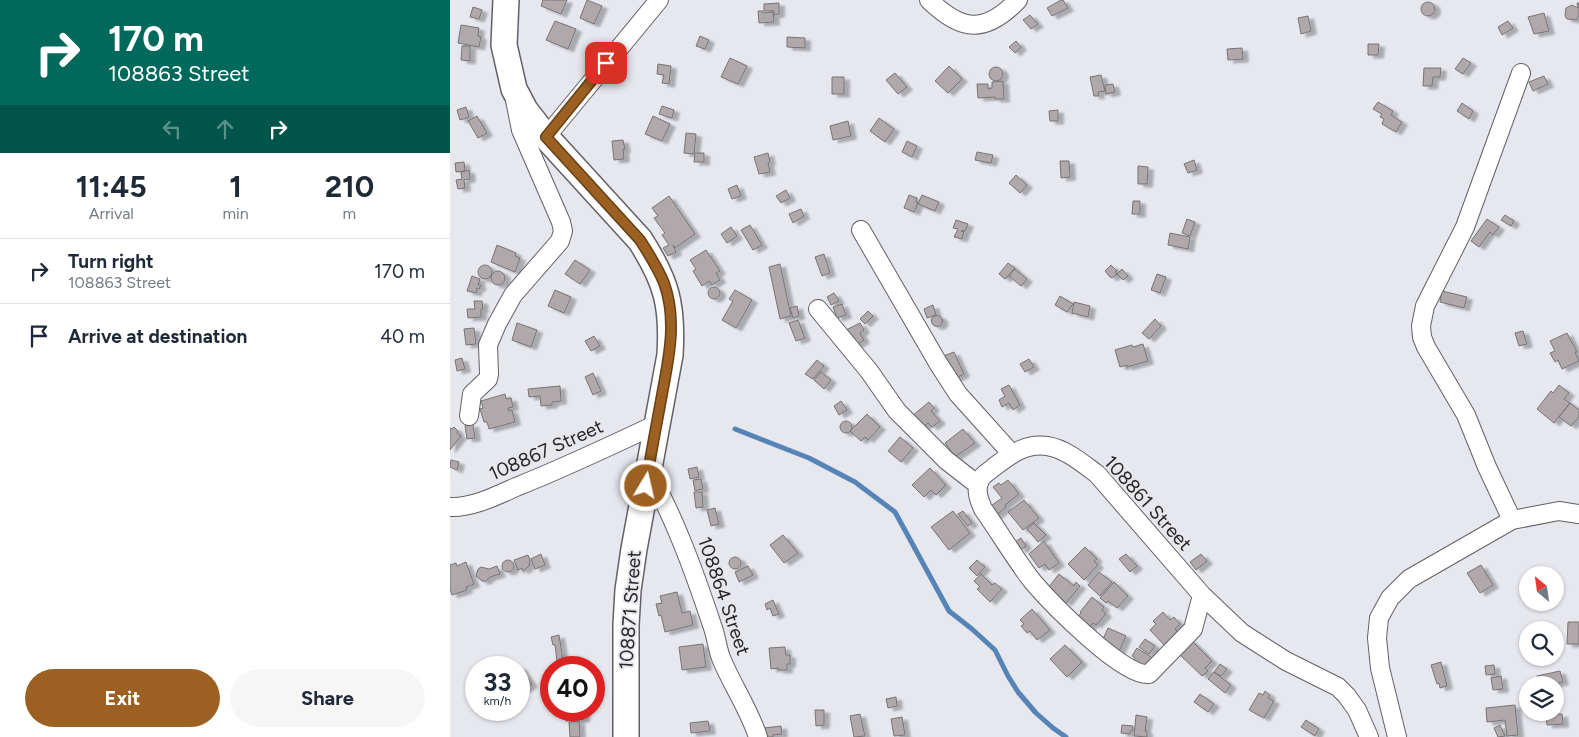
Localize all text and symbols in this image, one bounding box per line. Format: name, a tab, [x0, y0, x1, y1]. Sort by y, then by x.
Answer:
text: 170 m	[108, 18, 204, 60]
icon: right	[25, 20, 90, 85]
pin	[585, 42, 627, 84]
icon: arrive	[592, 49, 620, 77]
text: 108863 Street	[108, 60, 250, 87]
icon: left	[158, 115, 186, 143]
icon: ahead	[211, 115, 239, 143]
icon: right	[264, 115, 292, 143]
text: 11:45	[76, 168, 147, 205]
text: 1	[229, 168, 242, 205]
text: 210	[325, 168, 374, 205]
text: Arrival	[89, 204, 134, 223]
text: min	[223, 204, 249, 223]
text: m	[343, 204, 356, 223]
text: Turn right	[68, 250, 154, 273]
icon: right	[25, 257, 53, 285]
text: 170 m	[374, 260, 425, 283]
text: 108863 Street	[68, 273, 171, 292]
icon: arrive	[25, 322, 53, 350]
text: Arrive at destination	[68, 325, 247, 348]
text: 40 m	[380, 325, 425, 348]
street label: 108867 Street	[485, 415, 607, 485]
street label: 108861 Street	[1099, 451, 1197, 555]
position arrow	[619, 459, 671, 511]
street label: 108864 Street	[693, 534, 755, 658]
street label: 108871 Street	[614, 550, 646, 670]
north arrow	[1519, 566, 1564, 611]
map controls	[1519, 566, 1564, 721]
button: search	[1519, 621, 1564, 666]
speed limit sign: 40	[540, 656, 605, 721]
text: 33	[484, 667, 511, 697]
button: Exit	[25, 669, 220, 727]
button: Share	[230, 669, 425, 727]
button: layers	[1519, 676, 1564, 721]
text: km/h	[484, 694, 511, 708]

